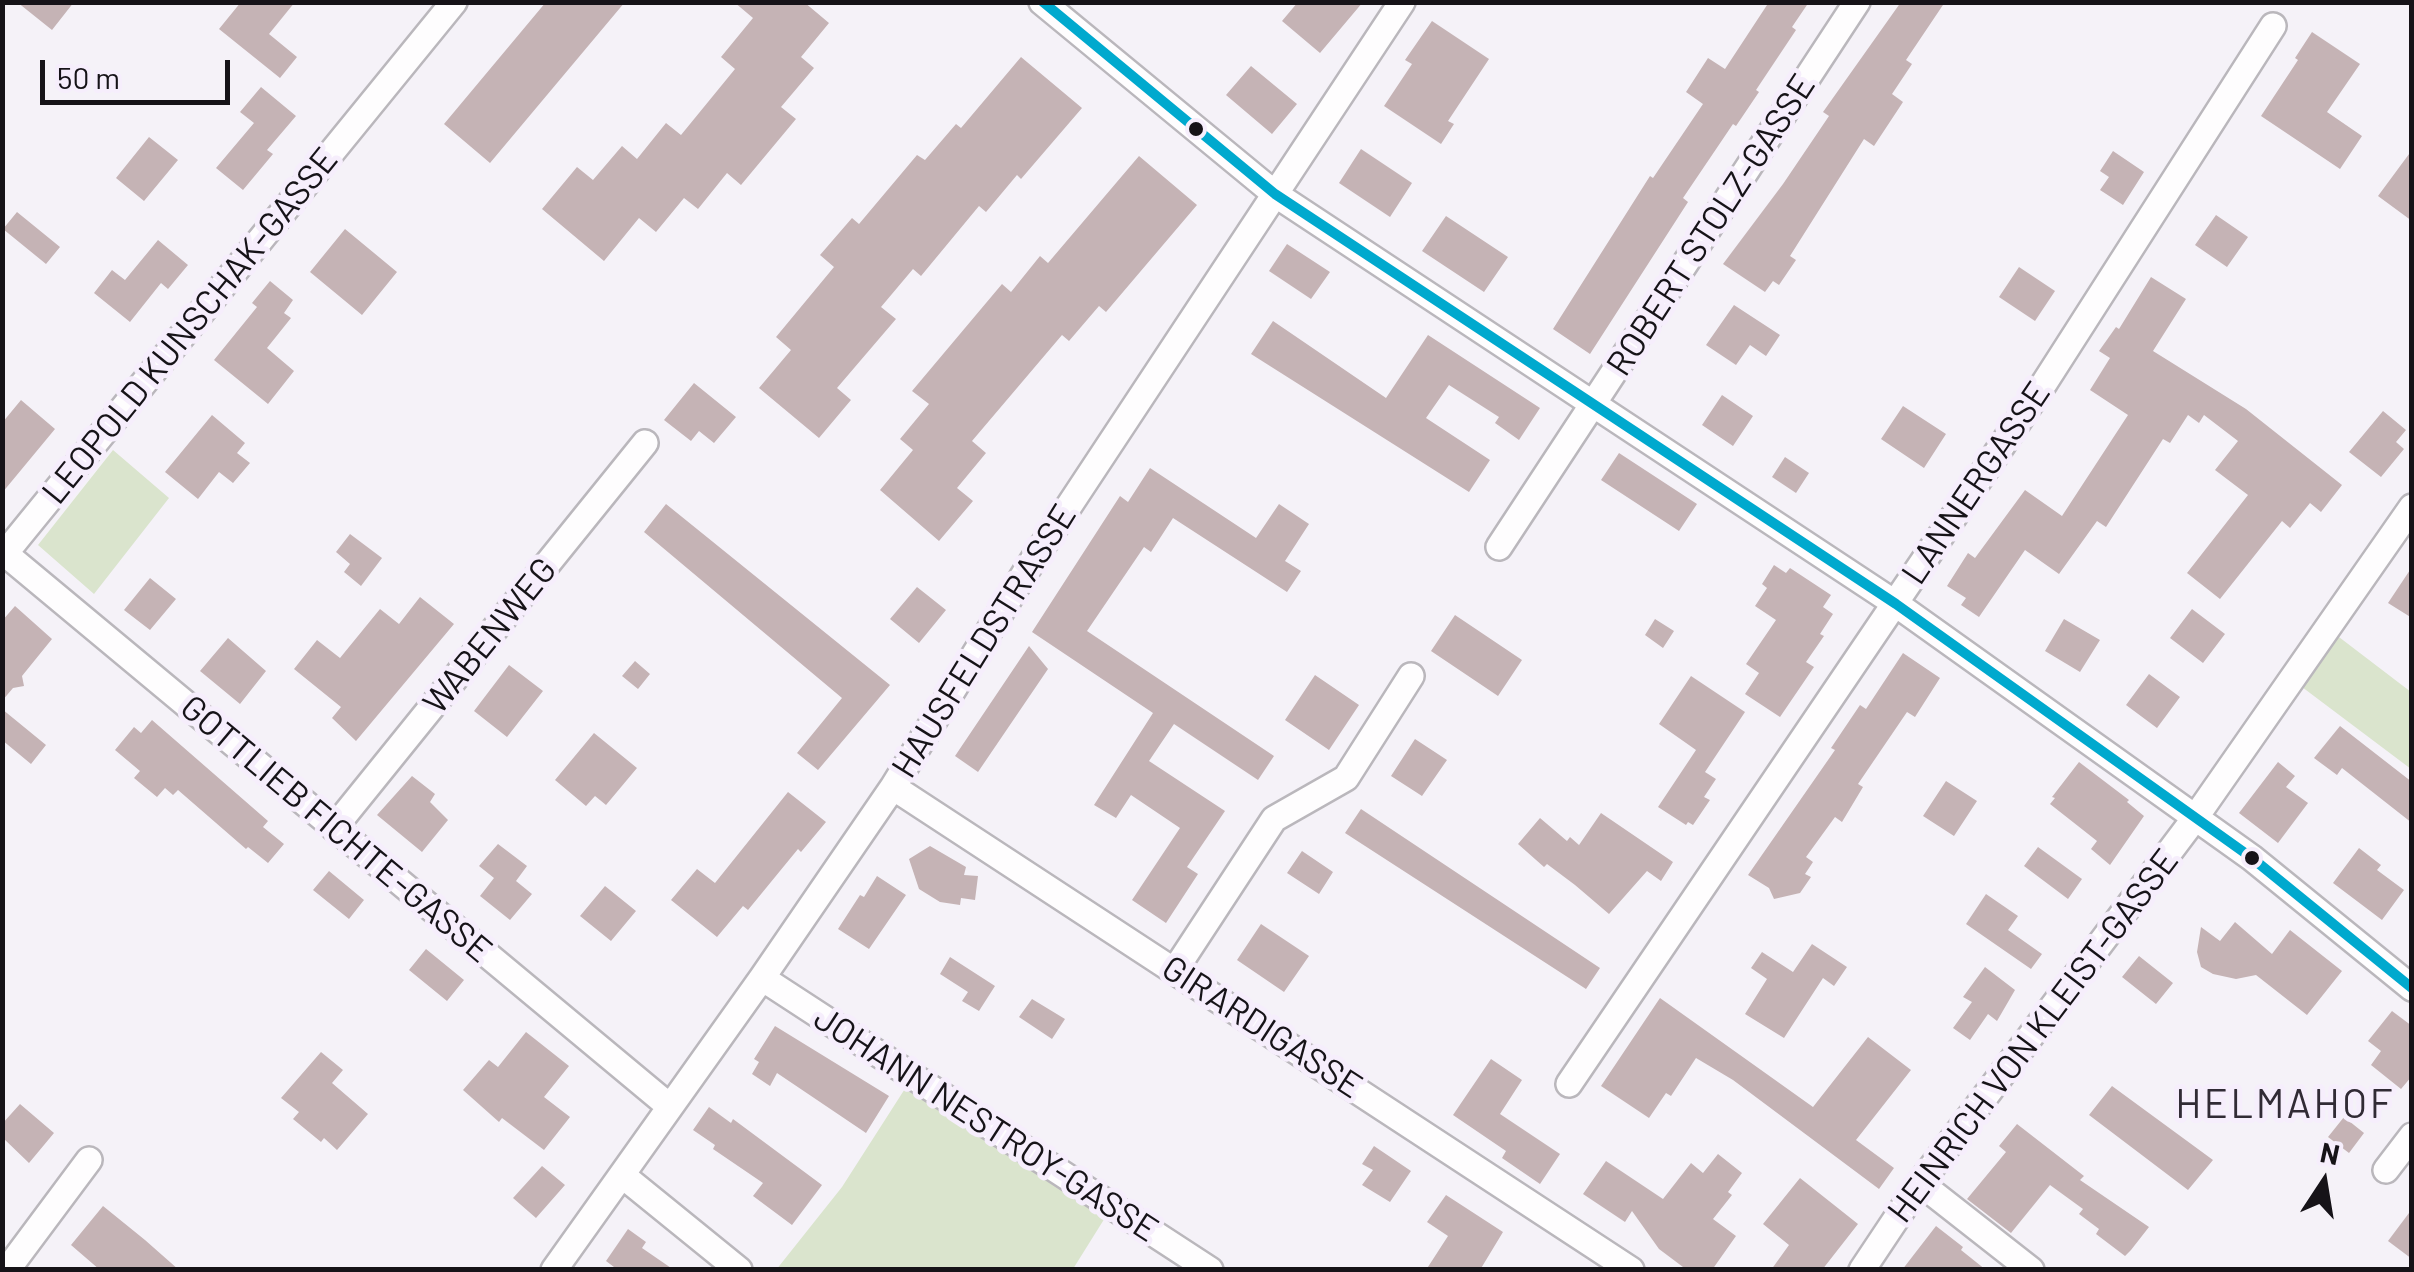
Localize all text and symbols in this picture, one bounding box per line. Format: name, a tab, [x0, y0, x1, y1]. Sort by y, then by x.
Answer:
scale bar	[45, 40, 235, 102]
text: 50 m	[57, 59, 120, 95]
street label: ROBERT STOLZ-GASSE	[1598, 67, 1824, 383]
unlabelled marker	[1186, 119, 1206, 139]
street label: LEOPOLD KUNSCHAK-GASSE	[33, 140, 347, 512]
street label: LANNERGASSE	[1893, 374, 2059, 592]
street label: HAUSFELDSTRASSE	[883, 497, 1085, 785]
street label: WABENWEG	[414, 550, 566, 722]
street label: GOTTLIEB FICHTE-GASSE	[172, 687, 500, 971]
street label: HEINRICH VON KLEIST-GASSE	[1879, 841, 2187, 1231]
unlabelled marker	[2242, 848, 2262, 868]
street label: GIRARDIGASSE	[1154, 947, 1370, 1107]
street label: JOHANN NESTROY-GASSE	[806, 997, 1166, 1251]
district label: HELMAHOF	[2175, 1081, 2395, 1129]
north arrow	[2274, 1132, 2374, 1232]
text: N	[2318, 1134, 2343, 1171]

